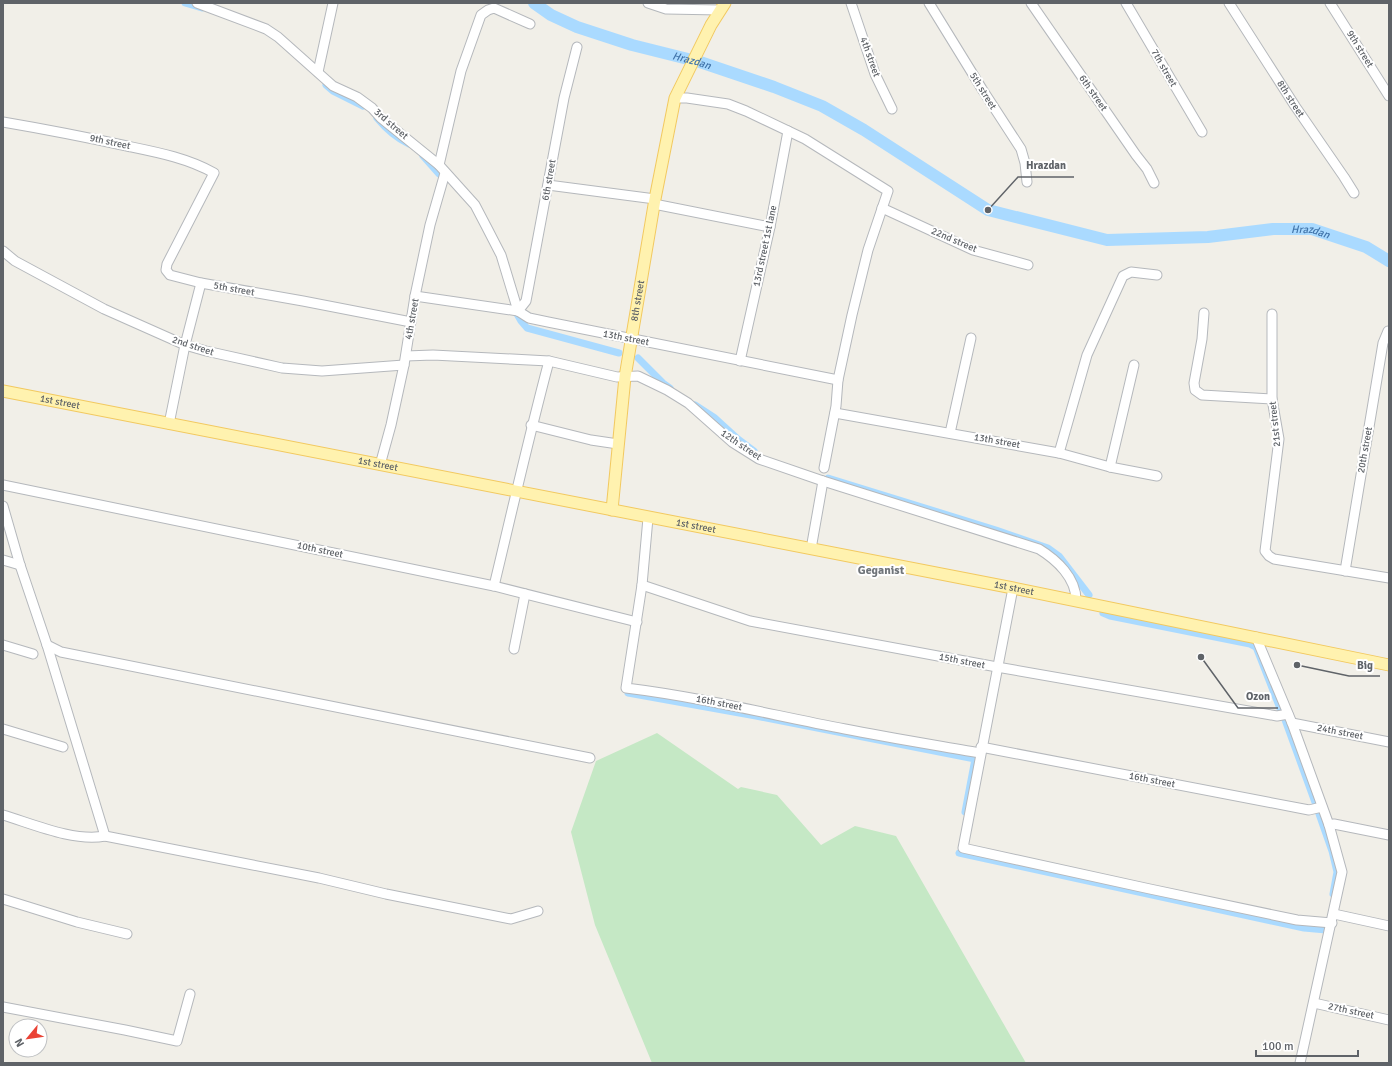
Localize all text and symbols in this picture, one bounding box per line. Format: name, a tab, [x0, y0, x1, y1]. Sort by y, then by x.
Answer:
street label: 9th street	[1344, 28, 1376, 70]
street label: 4th street	[857, 35, 883, 79]
street label: 7th street	[1148, 47, 1180, 89]
water label: Hrazdan	[671, 49, 714, 72]
street label: 5th street	[967, 70, 999, 112]
street label: 6th street	[1076, 73, 1110, 114]
street label: 8th street	[1274, 78, 1307, 120]
street label: 3rd street	[371, 106, 411, 142]
street label: 9th street	[88, 132, 132, 152]
callout: Hrazdan	[1018, 154, 1074, 177]
street label: 6th street	[539, 158, 559, 201]
text: Hrazdan	[1026, 159, 1066, 172]
street label: 13rd street 1st lane	[751, 204, 779, 288]
water label: Hrazdan	[1291, 223, 1332, 241]
street label: 22nd street	[929, 225, 979, 255]
street label: 5th street	[213, 279, 256, 299]
street label: 8th street	[628, 279, 647, 322]
street label: 4th street	[402, 297, 422, 340]
street label: 13th street	[602, 328, 651, 348]
street label: 2nd street	[171, 334, 216, 359]
street label: 1st street	[39, 392, 81, 412]
street label: 21st street	[1267, 400, 1283, 447]
street label: 20th street	[1355, 425, 1375, 474]
street label: 12th street	[718, 427, 764, 463]
street label: 13th street	[973, 431, 1022, 451]
street label: 1st street	[357, 454, 399, 474]
street label: 1st street	[675, 516, 717, 536]
street label: 10th street	[296, 539, 345, 561]
district label: Geganist	[858, 563, 905, 578]
street label: 1st street	[993, 578, 1035, 598]
street label: 15th street	[938, 651, 987, 671]
callout: Big	[1349, 653, 1380, 676]
text: Big	[1357, 659, 1373, 672]
callout: Ozon	[1238, 685, 1278, 708]
text: Ozon	[1246, 690, 1270, 703]
street label: 16th street	[695, 693, 744, 713]
street label: 24th street	[1316, 722, 1365, 742]
street label: 16th street	[1128, 770, 1177, 790]
street label: 27th street	[1327, 1000, 1376, 1022]
north arrow	[8, 1018, 48, 1058]
scale bar	[1256, 1032, 1358, 1058]
text: N	[12, 1036, 27, 1049]
text: 100 m	[1262, 1039, 1294, 1054]

